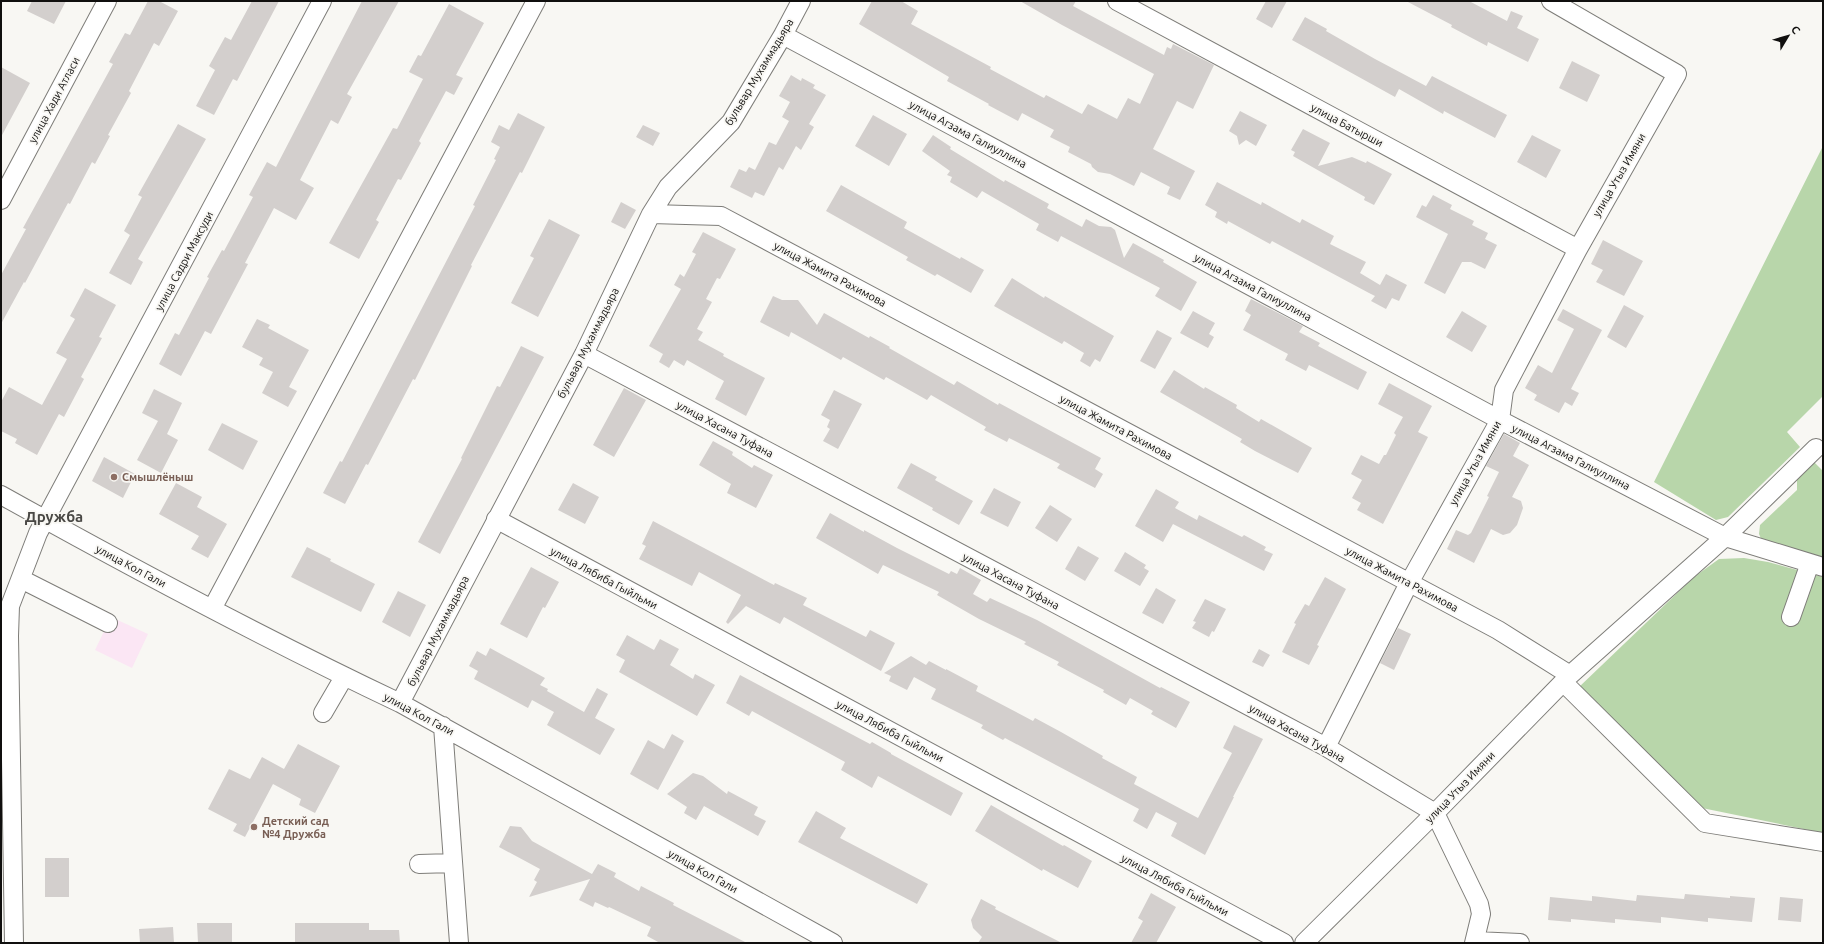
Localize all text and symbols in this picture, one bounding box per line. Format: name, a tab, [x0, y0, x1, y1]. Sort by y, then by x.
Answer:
street label: бульвар Мухаммадьяра	[722, 16, 796, 128]
north arrow	[1768, 16, 1808, 56]
text: С	[1789, 23, 1803, 36]
street label: улица Хади Атласи	[26, 55, 82, 145]
street label: улица Агзама Галиуллина	[907, 98, 1029, 170]
street label: улица Батырши	[1309, 101, 1385, 149]
street label: улица Утыз Имяни	[1590, 131, 1648, 219]
street label: улица Садри Максуди	[153, 209, 215, 313]
street label: улица Жамита Рахимова	[772, 239, 888, 309]
street label: улица Агзама Галиуллина	[1192, 251, 1314, 323]
street label: бульвар Мухаммадьяра	[555, 286, 621, 400]
street label: улица Жамита Рахимова	[1058, 392, 1174, 462]
street label: улица Хасана Туфана	[675, 398, 775, 460]
street label: улица Утыз Имяни	[1447, 419, 1503, 507]
street label: улица Агзама Галиуллина	[1510, 422, 1632, 492]
place label: Смышлёныш	[122, 471, 193, 483]
marker: Смышлёныш	[109, 472, 119, 482]
district label: Дружба	[25, 508, 83, 525]
street label: улица Кол Гали	[94, 542, 168, 590]
street label: улица Жамита Рахимова	[1344, 544, 1460, 614]
street label: улица Лябиба Гыйльми	[548, 545, 660, 611]
street label: улица Хасана Туфана	[961, 550, 1061, 612]
street label: бульвар Мухаммадьяра	[405, 574, 471, 688]
street label: улица Кол Гали	[382, 690, 456, 738]
street label: улица Лябиба Гыйльми	[834, 698, 946, 764]
street label: улица Хасана Туфана	[1247, 702, 1347, 764]
street label: улица Утыз Имяни	[1423, 749, 1497, 825]
place label: Детский сад №4 Дружба	[262, 815, 329, 840]
marker: Детский сад №4 Дружба	[249, 822, 259, 832]
street label: улица Кол Гали	[666, 847, 740, 895]
street label: улица Лябиба Гыйльми	[1119, 852, 1231, 918]

